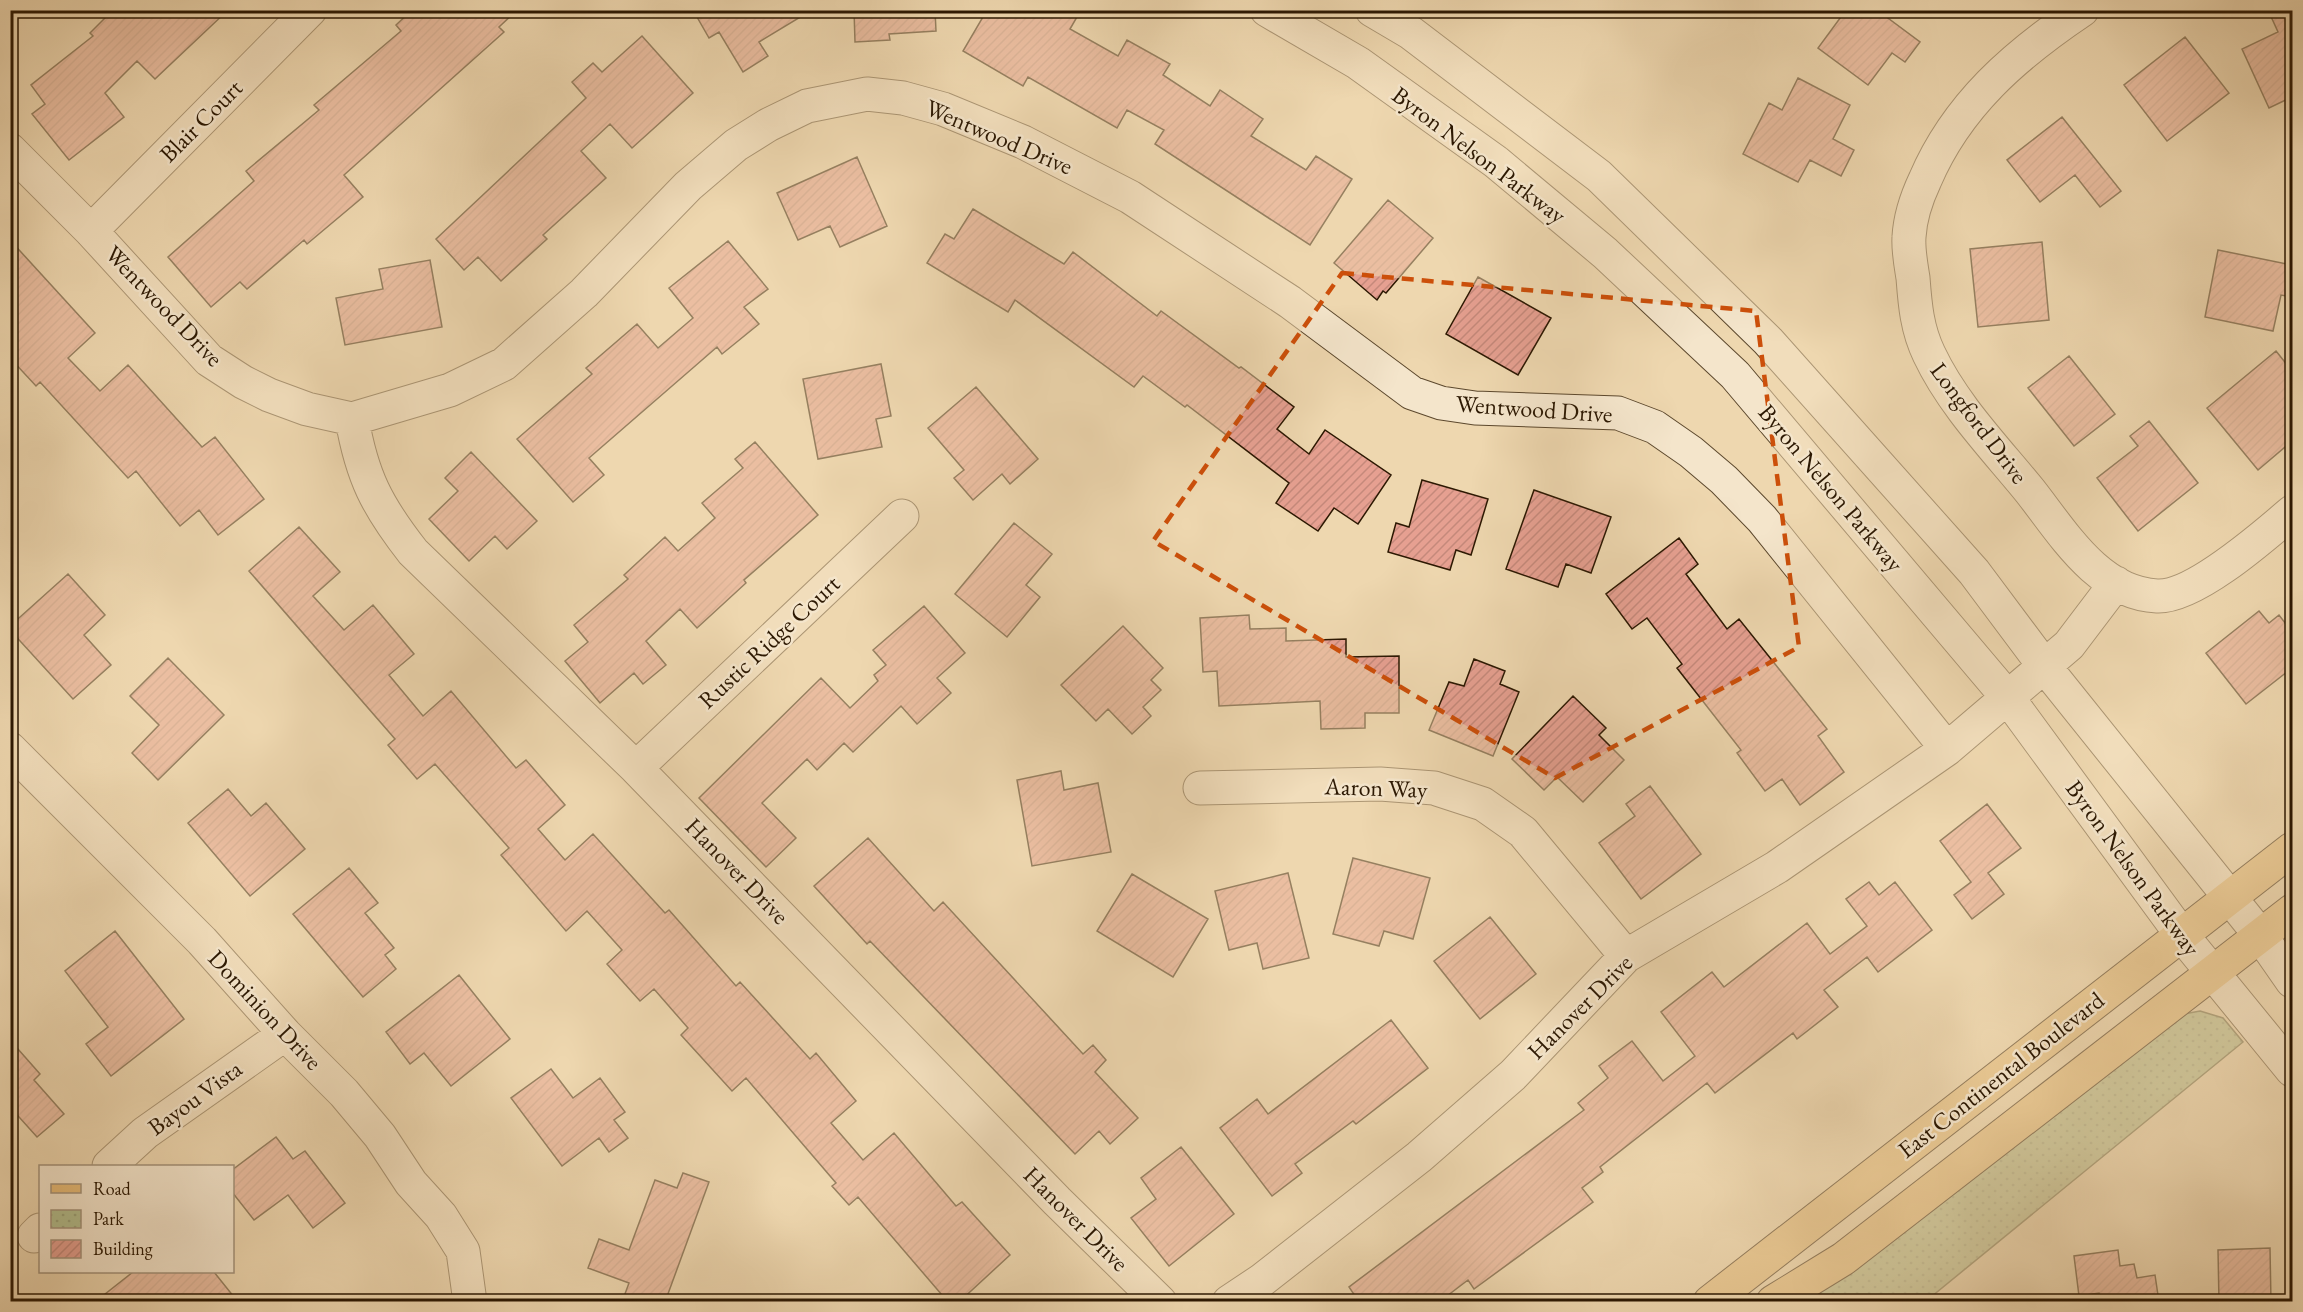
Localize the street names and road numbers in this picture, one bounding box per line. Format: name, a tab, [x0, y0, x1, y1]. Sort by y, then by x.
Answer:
street label: Blair Court	[152, 72, 249, 169]
street label: Byron Nelson Parkway	[1386, 79, 1573, 230]
street label: Wentwood Drive	[921, 92, 1077, 181]
street label: Wentwood Drive	[99, 238, 230, 373]
street label: Longford Drive	[1924, 356, 2035, 490]
street label: Wentwood Drive	[1455, 388, 1613, 429]
street label: Byron Nelson Parkway	[1752, 397, 1911, 578]
street label: Rustic Ridge Court	[691, 568, 846, 715]
street label: Aaron Way	[1323, 770, 1429, 805]
street label: Byron Nelson Parkway	[2059, 774, 2208, 962]
street label: Hanover Drive	[679, 811, 796, 931]
street label: Dominion Drive	[202, 943, 329, 1076]
street label: Hanover Drive	[1520, 947, 1639, 1066]
street label: East Continental Boulevard	[1891, 984, 2111, 1165]
street label: Bayou Vista	[141, 1053, 248, 1142]
street label: Hanover Drive	[1017, 1159, 1136, 1278]

